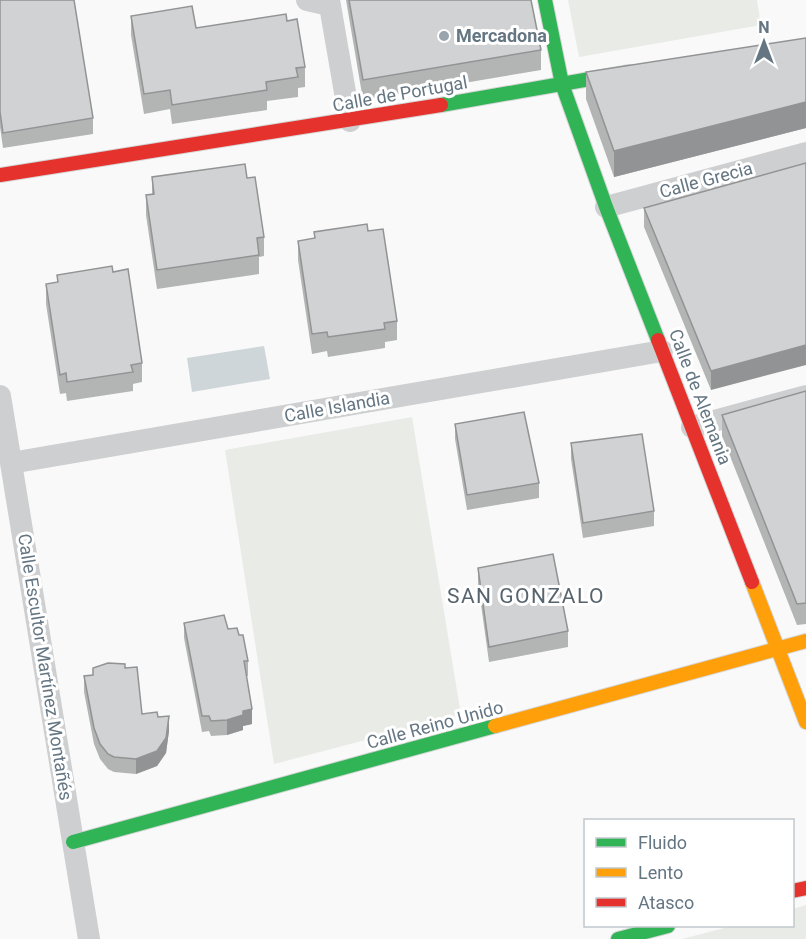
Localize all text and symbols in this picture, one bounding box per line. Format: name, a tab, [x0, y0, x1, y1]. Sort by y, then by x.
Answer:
north arrow	[734, 12, 794, 72]
text: N	[758, 18, 770, 37]
place label: Mercadona	[456, 25, 547, 46]
marker: Mercadona	[437, 29, 451, 43]
street label: Calle de Portugal	[331, 71, 469, 116]
street label: Calle Grecia	[657, 157, 755, 202]
street label: Calle de Alemania	[665, 326, 736, 468]
street label: Calle Islandia	[282, 387, 391, 426]
street label: Calle Escultor Martínez Montañés	[14, 532, 77, 802]
district label: SAN GONZALO	[447, 584, 605, 608]
street label: Calle Reino Unido	[364, 696, 505, 753]
legend	[584, 819, 794, 927]
text: Fluido	[638, 832, 687, 853]
text: Lento	[638, 862, 683, 883]
text: Atasco	[638, 892, 694, 913]

